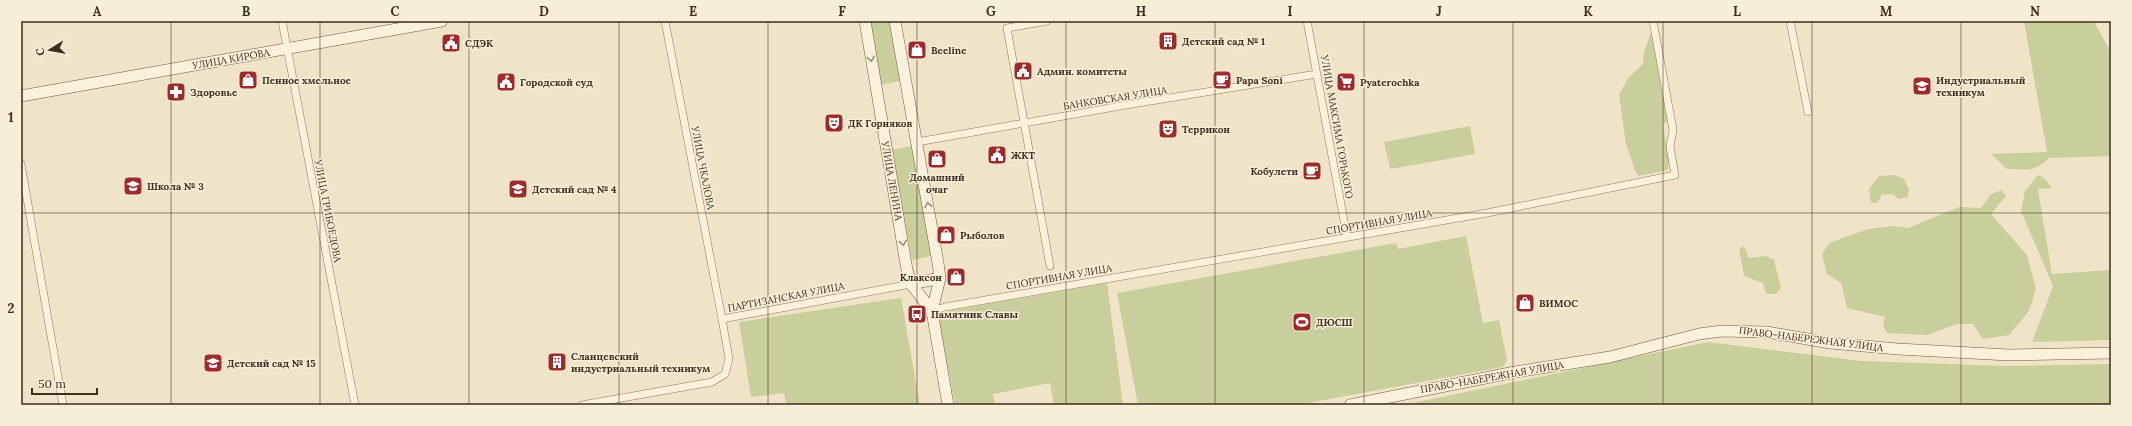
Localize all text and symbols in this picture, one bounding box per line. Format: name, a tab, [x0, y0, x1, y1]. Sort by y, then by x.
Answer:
text: A	[93, 3, 102, 20]
text: B	[242, 3, 251, 20]
text: C	[391, 3, 400, 20]
text: D	[539, 3, 549, 20]
text: E	[689, 3, 697, 20]
text: F	[838, 3, 846, 20]
text: G	[986, 3, 996, 20]
text: H	[1136, 3, 1146, 20]
text: I	[1287, 3, 1293, 20]
text: J	[1436, 3, 1442, 20]
text: K	[1583, 3, 1593, 20]
text: L	[1733, 3, 1741, 20]
text: M	[1880, 3, 1893, 20]
text: N	[2030, 3, 2040, 20]
north arrow	[30, 30, 70, 70]
building icon: Детский сад № 1	[1157, 30, 1179, 52]
public building icon: СДЭК	[440, 32, 462, 54]
place label: Детский сад № 1	[1182, 35, 1265, 48]
place label: СДЭК	[465, 37, 494, 50]
shop icon: Beeline	[906, 39, 928, 61]
place label: Beeline	[931, 44, 967, 57]
text: С	[33, 46, 48, 57]
street label: УЛИЦА КИРОВА	[190, 46, 272, 72]
street label: УЛИЦА МАКСИМА ГОРЬКОГО	[1318, 53, 1356, 200]
one-way arrow	[867, 56, 875, 63]
public building icon: Админ. комитеты	[1012, 60, 1034, 82]
place label: Админ. комитеты	[1037, 65, 1127, 78]
shop icon: Пенное хмельное	[237, 69, 259, 91]
cafe icon: Papa Soni	[1211, 69, 1233, 91]
public building icon: Городской суд	[495, 71, 517, 93]
supermarket icon: Pyaterochka	[1335, 71, 1357, 93]
place label: Пенное хмельное	[262, 74, 352, 87]
place label: Papa Soni	[1236, 74, 1283, 87]
place label: Индустриальный техникум	[1936, 74, 2026, 99]
school or university icon: Индустриальный техникум	[1911, 75, 1933, 97]
place label: Городской суд	[520, 76, 593, 89]
place label: Pyaterochka	[1360, 76, 1420, 89]
pharmacy icon: Здоровье	[165, 81, 187, 103]
street label: БАНКОВСКАЯ УЛИЦА	[1062, 83, 1169, 113]
place label: Здоровье	[190, 86, 238, 99]
text: 1	[8, 109, 14, 126]
theatre icon: ДК Горняков	[823, 112, 845, 134]
place label: ДК Горняков	[848, 117, 912, 130]
theatre icon: Террикон	[1157, 118, 1179, 140]
place label: Террикон	[1182, 123, 1230, 136]
street label: УЛИЦА ЧКАЛОВА	[688, 124, 718, 212]
street label: УЛИЦА ЛЕНИНА	[878, 139, 906, 222]
public building icon: ЖКТ	[986, 144, 1008, 166]
shop icon: Домашний очаг	[926, 148, 948, 170]
place label: ЖКТ	[1011, 149, 1035, 162]
street label: УЛИЦА ГРИБОЕДОВА	[311, 158, 344, 264]
cafe icon: Кобулети	[1301, 160, 1323, 182]
place label: Кобулети	[1250, 165, 1298, 178]
place label: Домашний очаг	[909, 171, 965, 196]
school or university icon: Школа № 3	[122, 175, 144, 197]
school or university icon: Детский сад № 4	[507, 178, 529, 200]
place label: Школа № 3	[147, 180, 204, 193]
place label: Детский сад № 4	[532, 183, 617, 196]
one-way arrow	[924, 201, 932, 208]
street label: СПОРТИВНАЯ УЛИЦА	[1325, 206, 1434, 238]
shop icon: Рыболов	[935, 224, 957, 246]
place label: Рыболов	[960, 229, 1005, 242]
one-way arrow	[898, 240, 907, 246]
street label: СПОРТИВНАЯ УЛИЦА	[1005, 261, 1114, 293]
shop icon: Клаксон	[945, 266, 967, 288]
place label: Клаксон	[900, 271, 942, 284]
street label: ПАРТИЗАНСКАЯ УЛИЦА	[727, 279, 846, 315]
shop icon: ВИМОС	[1514, 292, 1536, 314]
place label: ВИМОС	[1539, 297, 1578, 310]
text: 2	[8, 300, 15, 317]
bus stop icon: Памятник Славы	[906, 303, 928, 325]
place label: Памятник Славы	[931, 308, 1019, 321]
sports icon: ДЮСШ	[1291, 311, 1313, 333]
place label: ДЮСШ	[1316, 316, 1353, 329]
street label: ПРАВО-НАБЕРЕЖНАЯ УЛИЦА	[1738, 324, 1885, 354]
place label: Сланцевский индустриальный техникум	[571, 350, 710, 375]
building icon: Сланцевский индустриальный техникум	[546, 351, 568, 373]
school or university icon: Детский сад № 15	[202, 352, 224, 374]
place label: Детский сад № 15	[227, 357, 316, 370]
street label: ПРАВО-НАБЕРЕЖНАЯ УЛИЦА	[1419, 358, 1565, 396]
scale bar	[32, 370, 97, 396]
text: 50 m	[38, 376, 66, 391]

